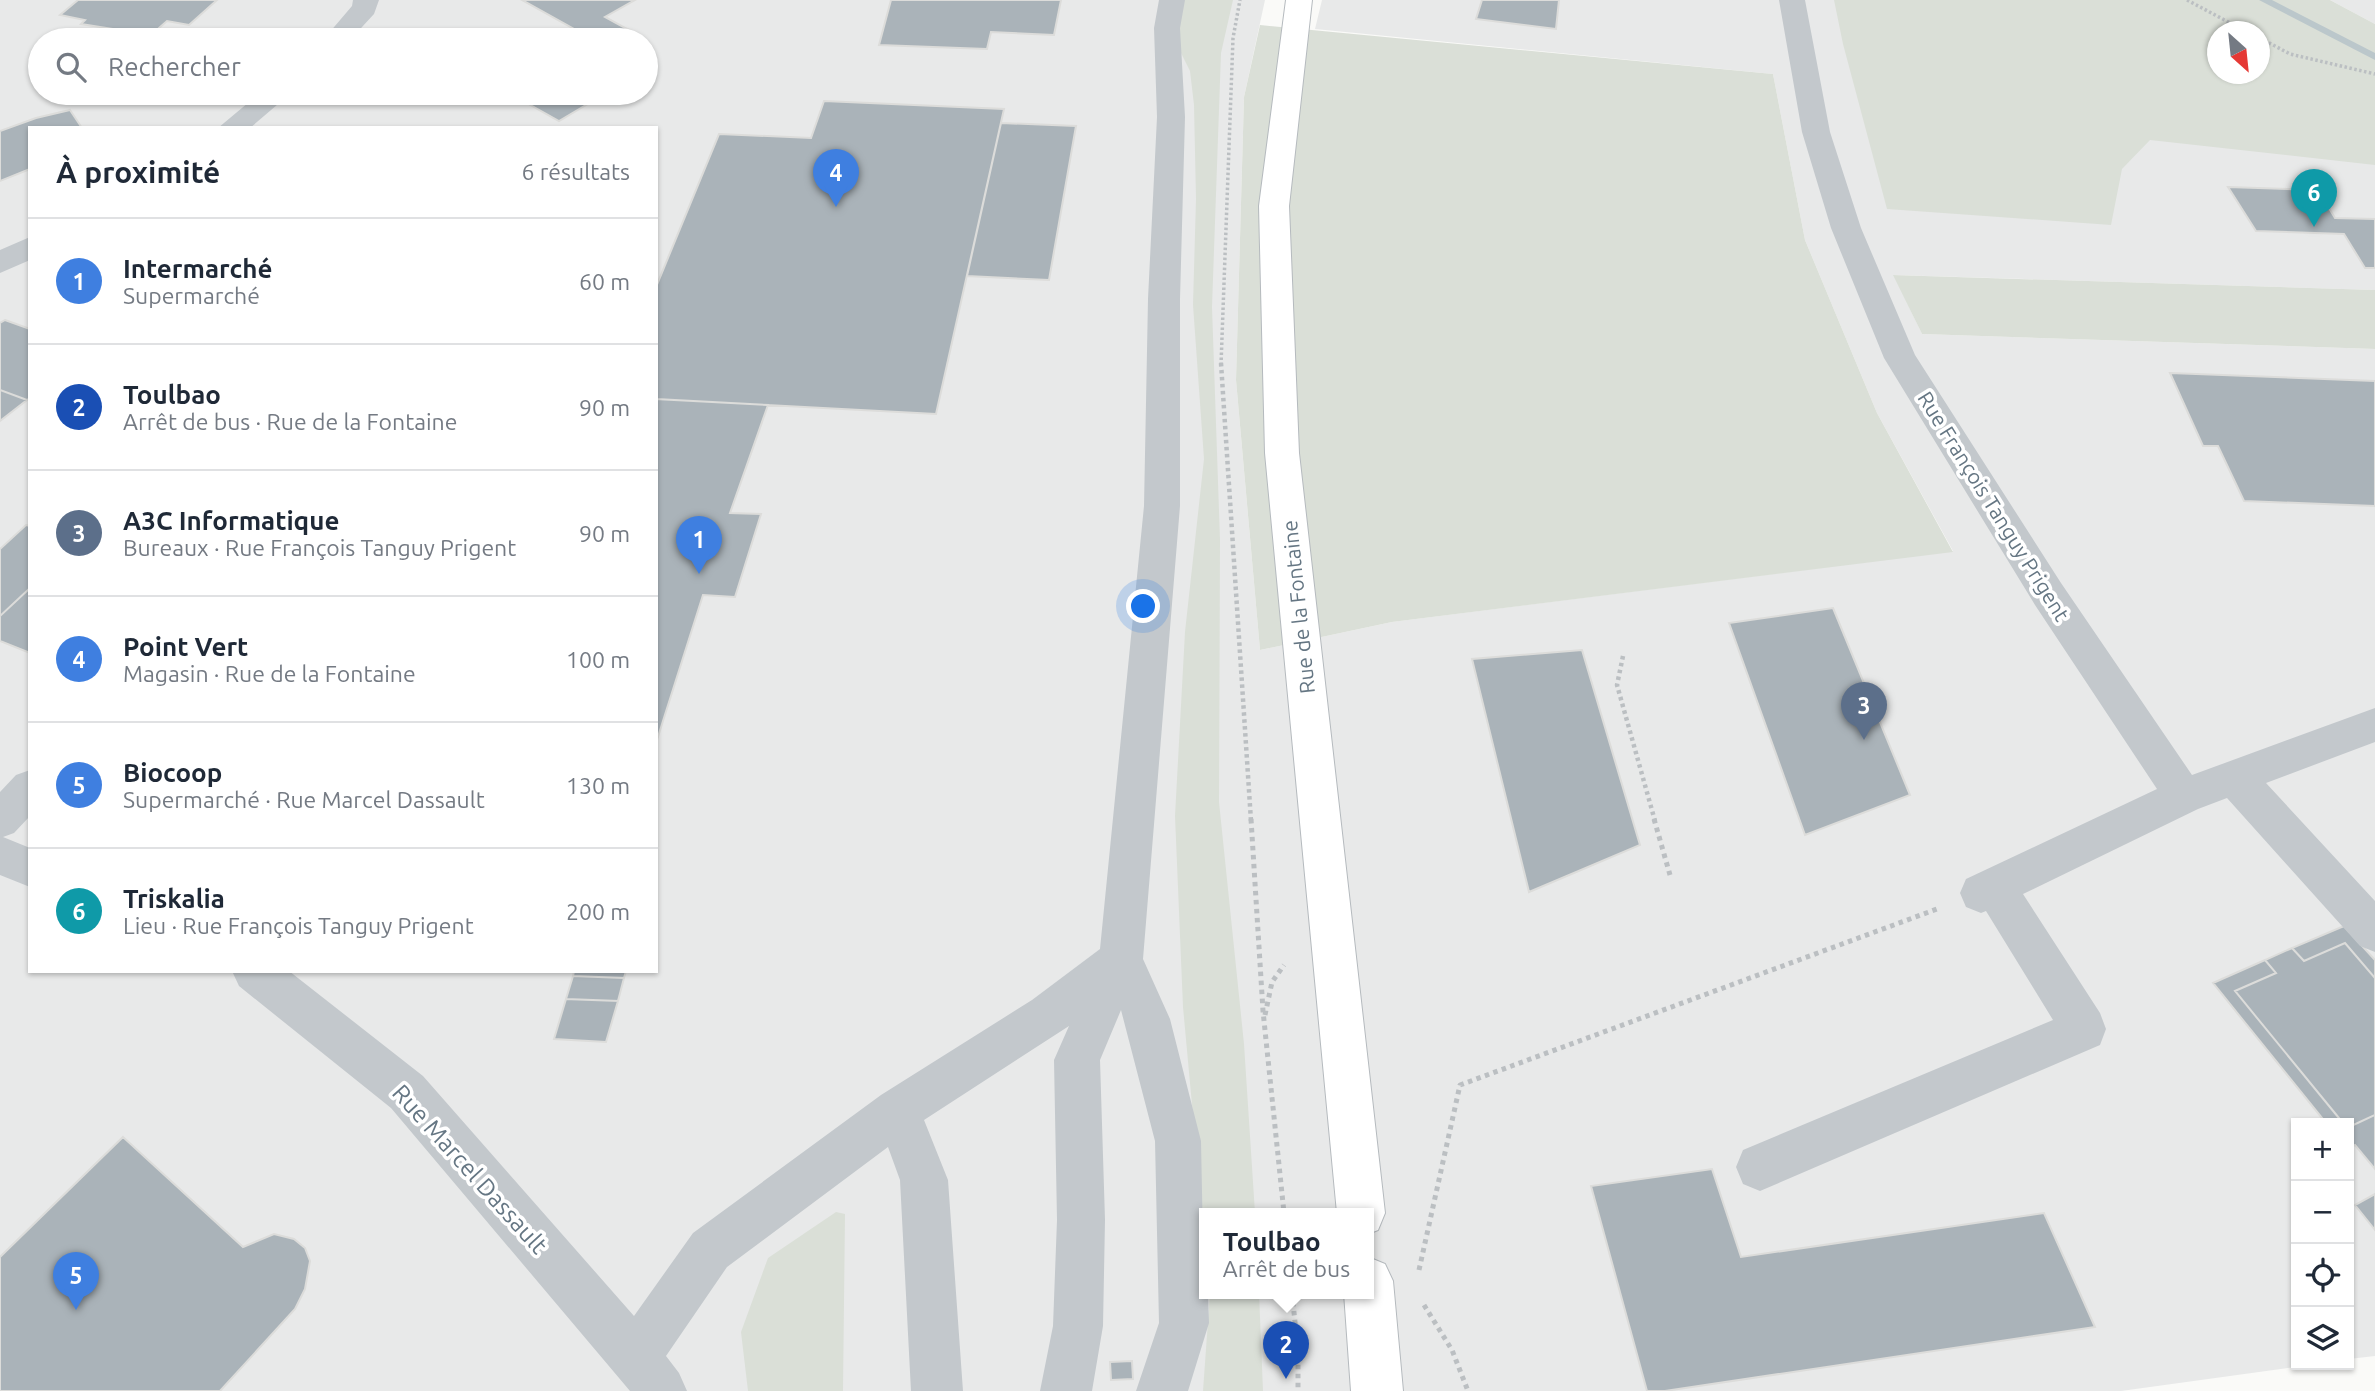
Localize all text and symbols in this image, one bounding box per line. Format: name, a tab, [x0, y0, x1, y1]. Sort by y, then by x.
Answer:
north arrow	[2207, 21, 2270, 84]
search box	[28, 28, 658, 105]
icon: search	[52, 48, 90, 86]
text: Rechercher	[108, 52, 241, 81]
pin: 4	[813, 149, 859, 207]
text: À proximité	[56, 155, 220, 189]
text: 6 résultats	[521, 159, 630, 184]
pin: 6	[2291, 169, 2337, 227]
text: Intermarché	[123, 254, 272, 283]
text: 1	[73, 269, 85, 294]
text: 60 m	[579, 269, 630, 294]
text: Supermarché	[123, 283, 260, 308]
text: Toulbao	[123, 380, 221, 409]
street label: Rue François Tanguy Prigent	[1913, 387, 2075, 625]
text: 2	[73, 395, 85, 420]
text: 90 m	[579, 395, 630, 420]
text: Arrêt de bus · Rue de la Fontaine	[123, 409, 457, 434]
text: A3C Informatique	[123, 506, 339, 535]
pin: 1	[676, 516, 722, 574]
street label: Rue de la Fontaine	[1277, 519, 1319, 695]
text: 3	[73, 521, 85, 546]
text: 90 m	[579, 521, 630, 546]
text: Bureaux · Rue François Tanguy Prigent	[123, 535, 516, 560]
your location	[1126, 589, 1160, 623]
text: Point Vert	[123, 632, 248, 661]
text: 4	[73, 647, 85, 672]
text: 100 m	[566, 647, 630, 672]
text: Magasin · Rue de la Fontaine	[123, 661, 416, 686]
pin: 3	[1841, 682, 1887, 740]
text: Biocoop	[123, 758, 222, 787]
text: 5	[73, 773, 85, 798]
text: 130 m	[566, 773, 630, 798]
text: Supermarché · Rue Marcel Dassault	[123, 787, 485, 812]
text: Triskalia	[123, 884, 225, 913]
text: 6	[73, 899, 85, 924]
text: 200 m	[566, 899, 630, 924]
text: Lieu · Rue François Tanguy Prigent	[123, 913, 474, 938]
street label: Rue Marcel Dassault	[387, 1079, 553, 1259]
map controls	[2291, 1118, 2354, 1370]
button: +	[2291, 1118, 2354, 1181]
button: −	[2291, 1181, 2354, 1244]
popup	[1199, 1208, 1374, 1299]
text: Toulbao	[1223, 1227, 1321, 1256]
button: locate	[2291, 1244, 2354, 1307]
pin: 5	[53, 1252, 99, 1310]
text: Arrêt de bus	[1223, 1256, 1350, 1281]
button: layers	[2291, 1307, 2354, 1370]
pin: 2	[1263, 1321, 1309, 1379]

